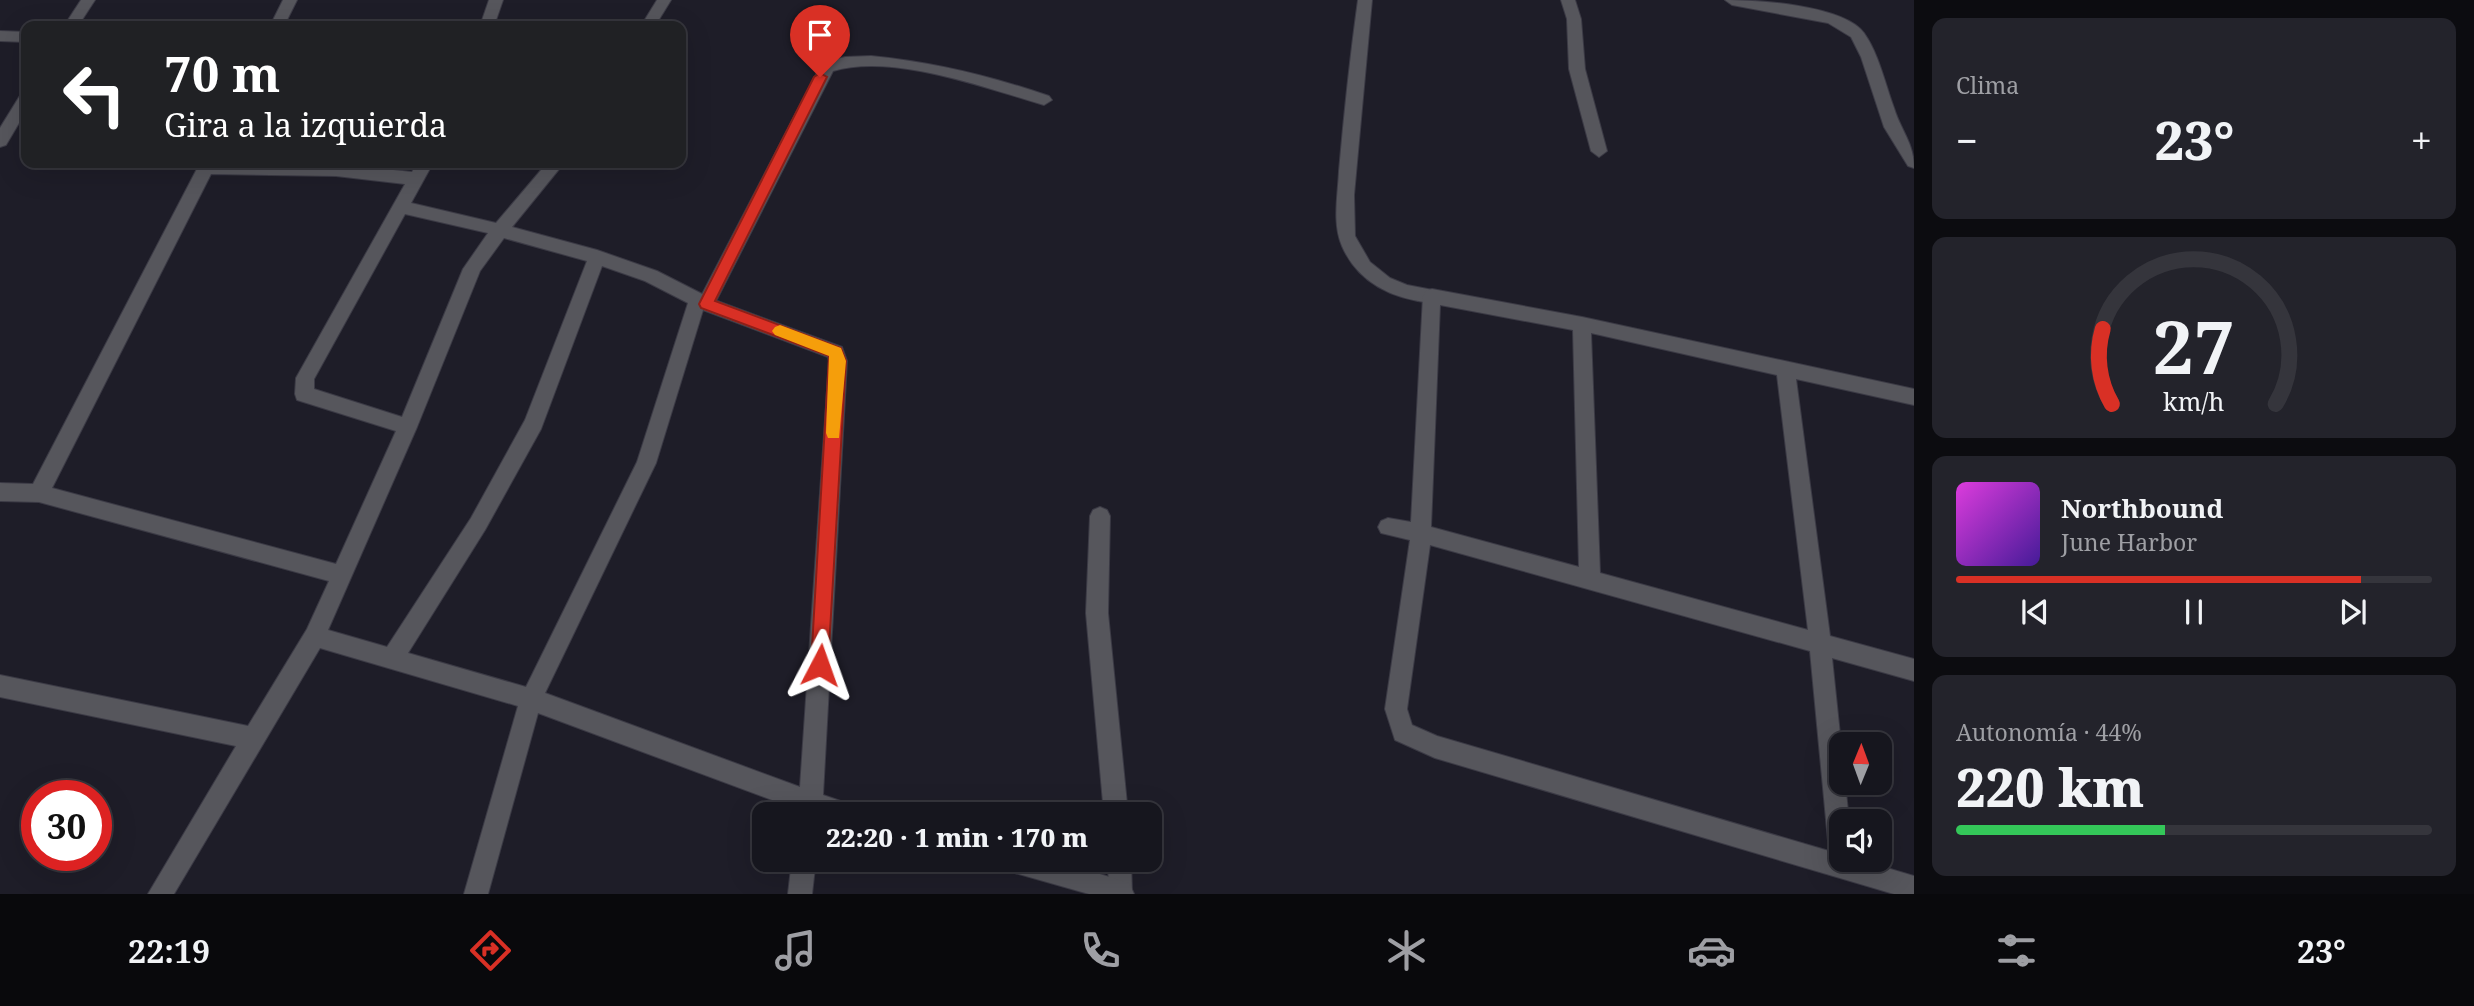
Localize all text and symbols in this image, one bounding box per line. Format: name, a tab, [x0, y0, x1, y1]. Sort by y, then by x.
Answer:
pin	[790, 5, 850, 77]
icon: arrive	[801, 16, 839, 54]
text: 70 m	[164, 40, 280, 106]
icon: left	[49, 49, 140, 140]
text: Clima	[1956, 69, 2019, 101]
text: Gira a la izquierda	[164, 103, 447, 146]
text: 23°	[2154, 104, 2234, 175]
text: −	[1956, 114, 1978, 166]
text: +	[2411, 114, 2432, 166]
text: 27	[2153, 296, 2235, 395]
text: km/h	[2163, 383, 2225, 417]
text: Northbound	[2061, 490, 2223, 526]
text: June Harbor	[2061, 526, 2197, 558]
icon: previous	[2016, 593, 2054, 631]
icon: pause	[2175, 593, 2213, 631]
icon: next	[2334, 593, 2372, 631]
position arrow	[783, 628, 857, 702]
text: Autonomía · 44%	[1956, 716, 2142, 748]
north arrow	[1829, 732, 1892, 794]
map controls	[1829, 732, 1892, 872]
text: 220 km	[1956, 751, 2144, 822]
speed limit sign: 30	[21, 780, 112, 871]
button: sound	[1829, 809, 1892, 872]
text: 22:20 · 1 min · 170 m	[826, 819, 1088, 855]
icon: directions	[466, 926, 515, 975]
icon: music	[771, 926, 820, 975]
icon: phone	[1076, 926, 1125, 975]
icon: climate	[1382, 926, 1431, 975]
icon: car	[1687, 926, 1736, 975]
icon: filters	[1992, 926, 2041, 975]
text: 22:19	[128, 929, 210, 972]
text: 23°	[2297, 929, 2346, 972]

